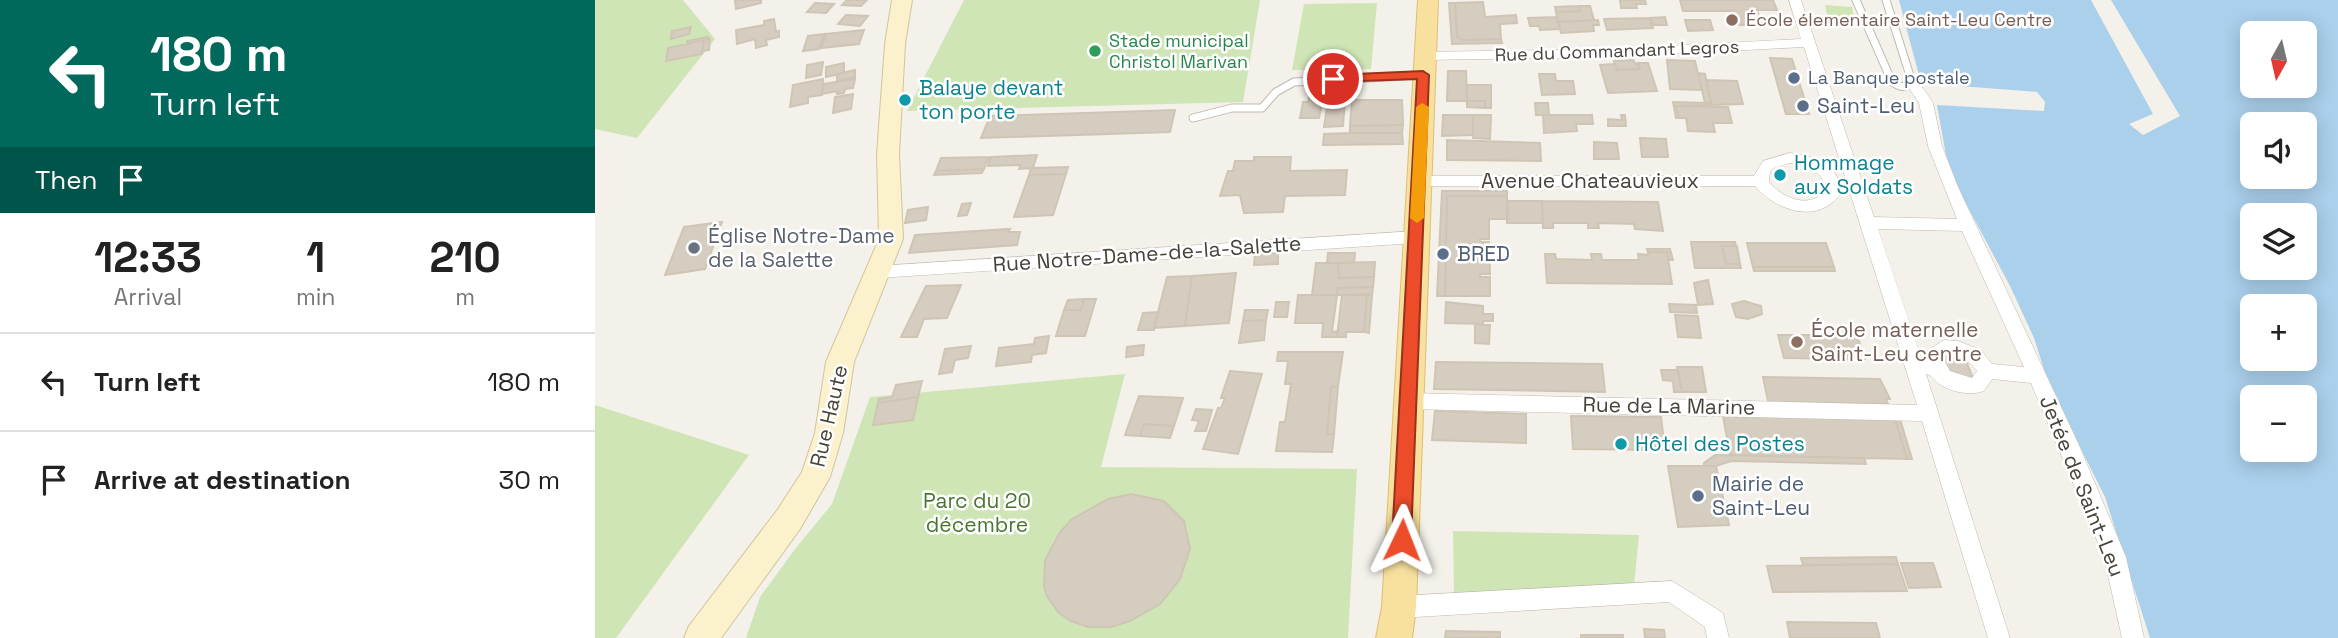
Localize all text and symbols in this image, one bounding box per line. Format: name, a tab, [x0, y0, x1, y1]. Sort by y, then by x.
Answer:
place label: École élementaire Saint-Leu Centre	[1746, 8, 2052, 31]
marker: École élementaire Saint-Leu Centre	[1724, 12, 1740, 28]
north arrow	[2240, 21, 2317, 98]
map controls	[2240, 21, 2317, 462]
text: 180 m	[150, 23, 288, 85]
icon: left	[35, 28, 126, 119]
place label: Stade municipal Christol Marivan	[1109, 29, 1249, 73]
street label: Rue du Commandant Legros	[1494, 35, 1740, 66]
marker: Stade municipal Christol Marivan	[1087, 43, 1103, 59]
pin	[1303, 49, 1363, 109]
icon: arrive	[1314, 60, 1352, 98]
place label: La Banque postale	[1808, 66, 1970, 89]
marker: La Banque postale	[1786, 70, 1802, 86]
place label: Balaye devant ton porte	[919, 74, 1063, 125]
text: Turn left	[150, 84, 280, 124]
marker: Balaye devant ton porte	[897, 92, 913, 108]
place label: Saint-Leu	[1817, 92, 1915, 119]
marker: Saint-Leu	[1795, 98, 1811, 114]
button: sound	[2240, 112, 2317, 189]
place label: Hommage aux Soldats	[1794, 149, 1913, 200]
icon: arrive	[112, 161, 150, 199]
text: Then	[35, 163, 98, 197]
street label: Avenue Chateauvieux	[1481, 167, 1699, 194]
marker: Hommage aux Soldats	[1772, 167, 1788, 183]
button: layers	[2240, 203, 2317, 280]
place label: Église Notre-Dame de la Salette	[708, 222, 895, 273]
street label: Rue Notre-Dame-de-la-Salette	[992, 229, 1302, 278]
text: 12:33	[94, 231, 202, 284]
text: 1	[306, 231, 325, 284]
text: 210	[430, 231, 501, 284]
marker: Église Notre-Dame de la Salette	[686, 240, 702, 256]
place label: BRED	[1457, 240, 1510, 267]
marker: BRED	[1435, 246, 1451, 262]
text: Arrival	[114, 282, 182, 312]
text: min	[296, 282, 335, 312]
text: m	[455, 282, 475, 312]
button: +	[2240, 294, 2317, 371]
place label: École maternelle Saint-Leu centre	[1811, 316, 1982, 367]
marker: École maternelle Saint-Leu centre	[1789, 334, 1805, 350]
street label: Rue Haute	[804, 362, 853, 470]
icon: left	[35, 363, 73, 401]
text: Turn left	[94, 365, 201, 399]
text: 180 m	[487, 365, 560, 399]
button: −	[2240, 385, 2317, 462]
street label: Rue de La Marine	[1582, 390, 1756, 421]
street label: Jetée de Saint-Leu	[2034, 391, 2131, 580]
place label: Hôtel des Postes	[1635, 430, 1805, 457]
marker: Hôtel des Postes	[1613, 436, 1629, 452]
icon: arrive	[35, 461, 73, 499]
text: Arrive at destination	[94, 463, 351, 497]
text: 30 m	[499, 463, 560, 497]
place label: Mairie de Saint-Leu	[1712, 470, 1810, 521]
park label: Parc du 20 décembre	[923, 487, 1031, 538]
marker: Mairie de Saint-Leu	[1690, 488, 1706, 504]
position arrow	[1365, 503, 1439, 577]

